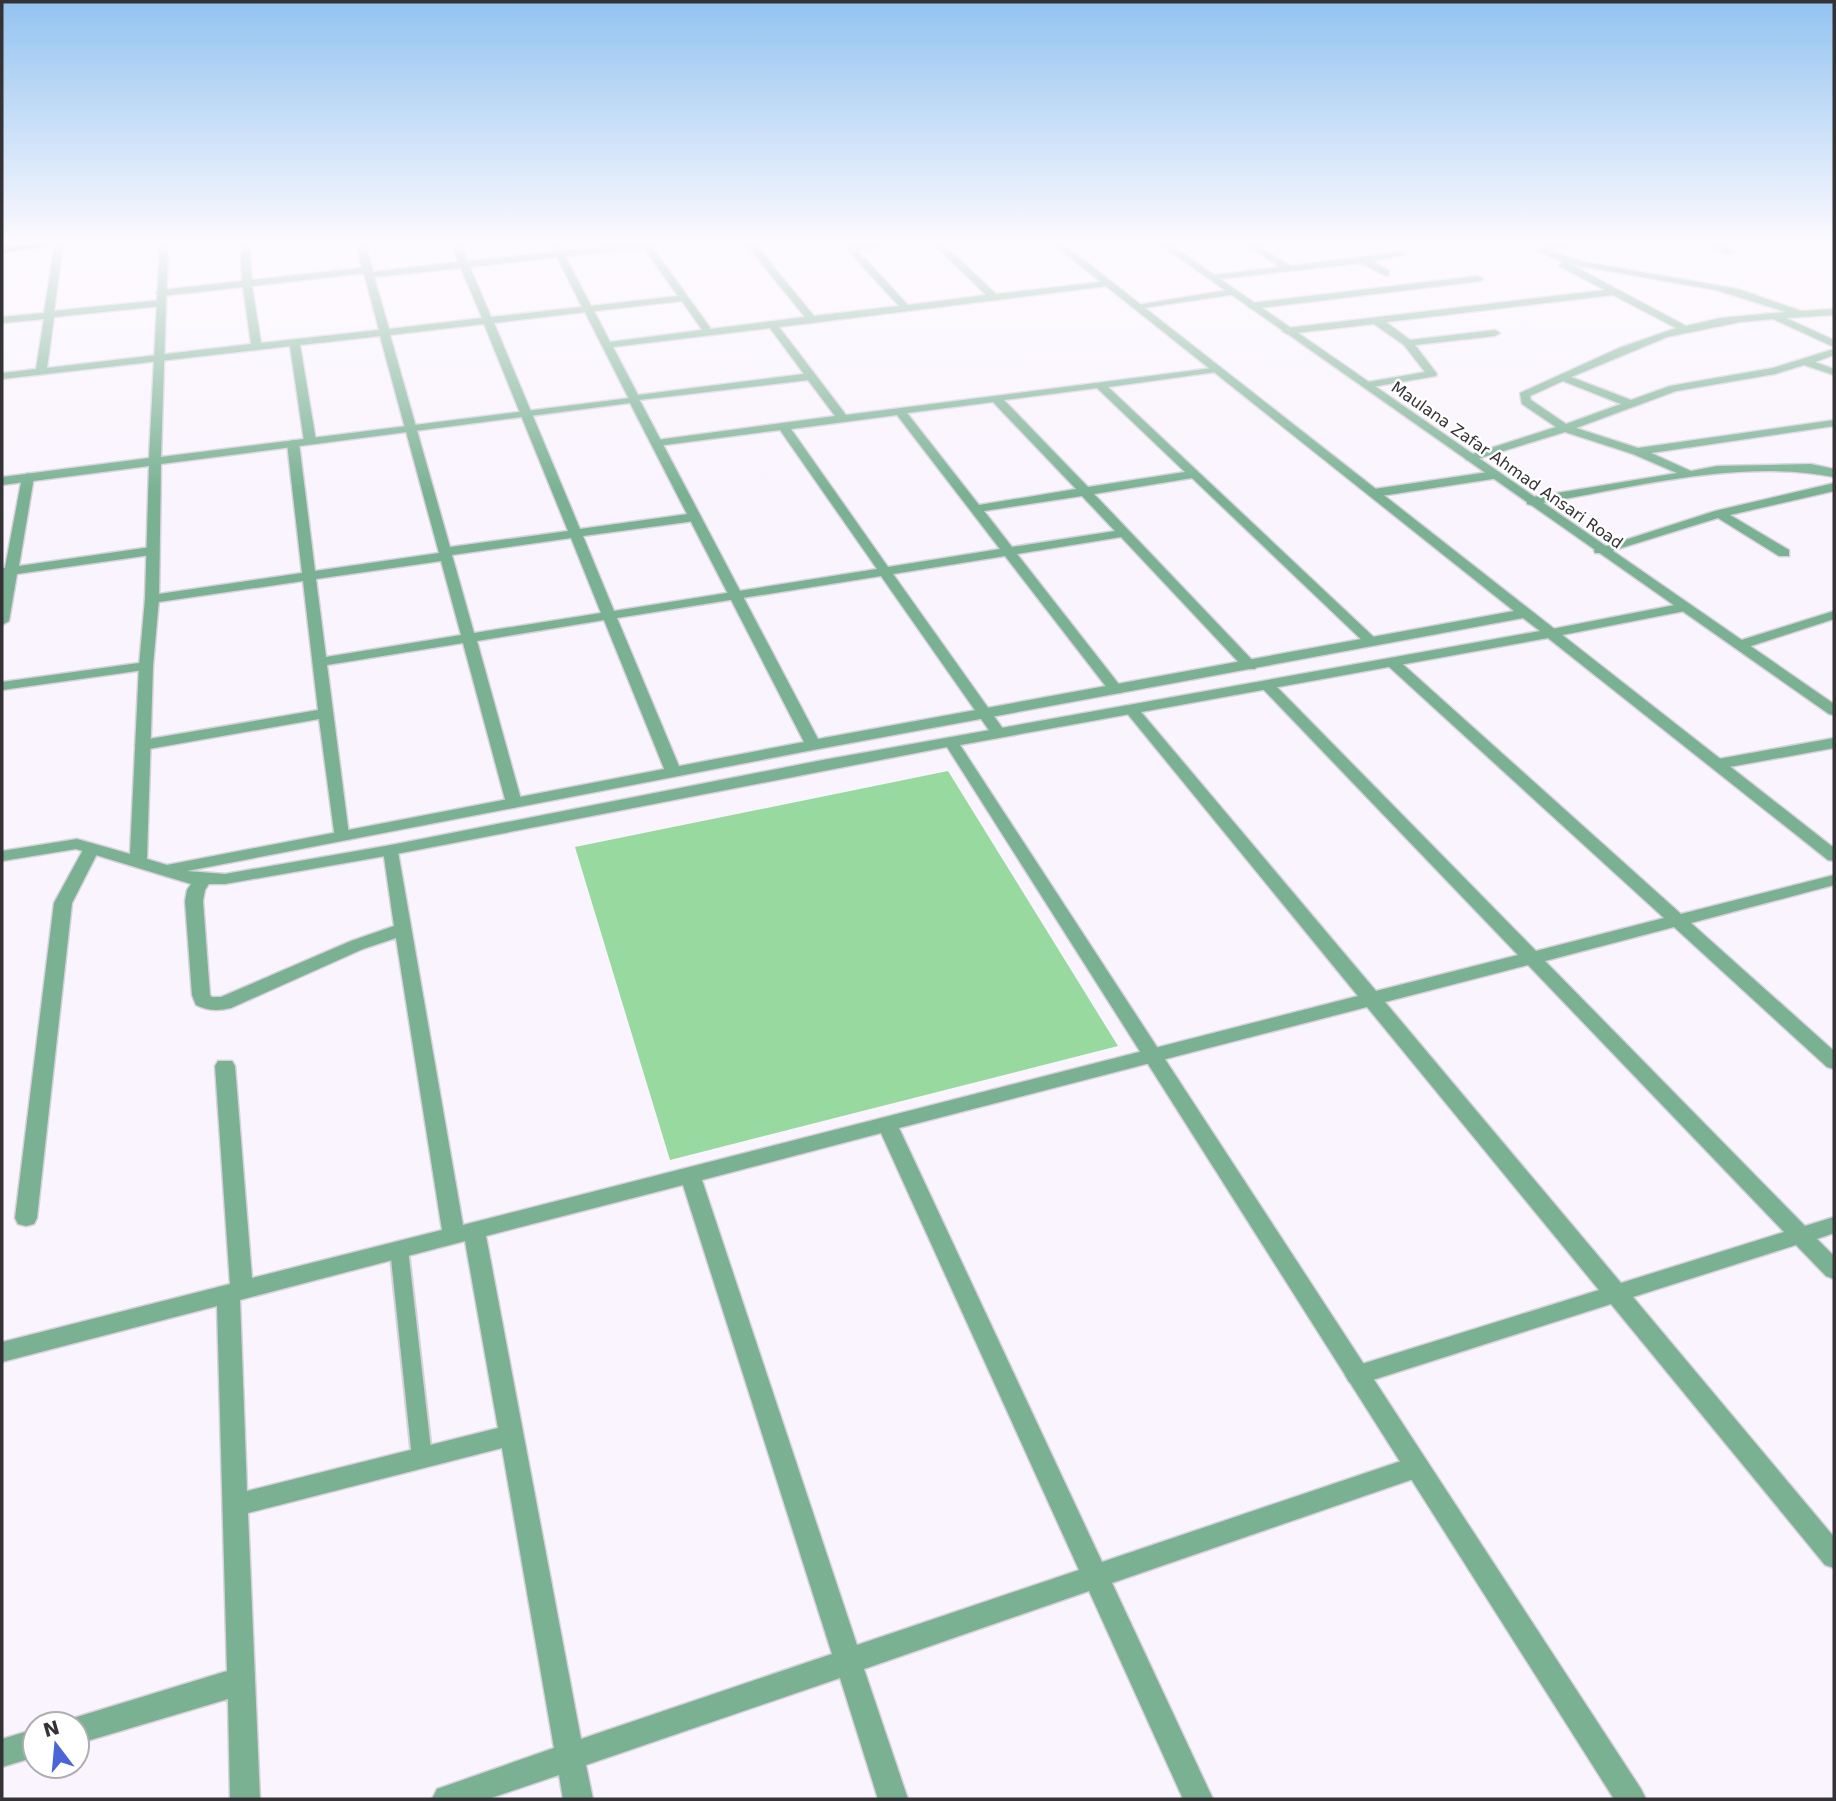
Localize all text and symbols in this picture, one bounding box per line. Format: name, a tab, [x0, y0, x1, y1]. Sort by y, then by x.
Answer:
street label: Maulana Zafar Ahmad Ansari Road	[1388, 377, 1626, 553]
north arrow	[21, 1710, 91, 1780]
text: N	[41, 1716, 62, 1741]

